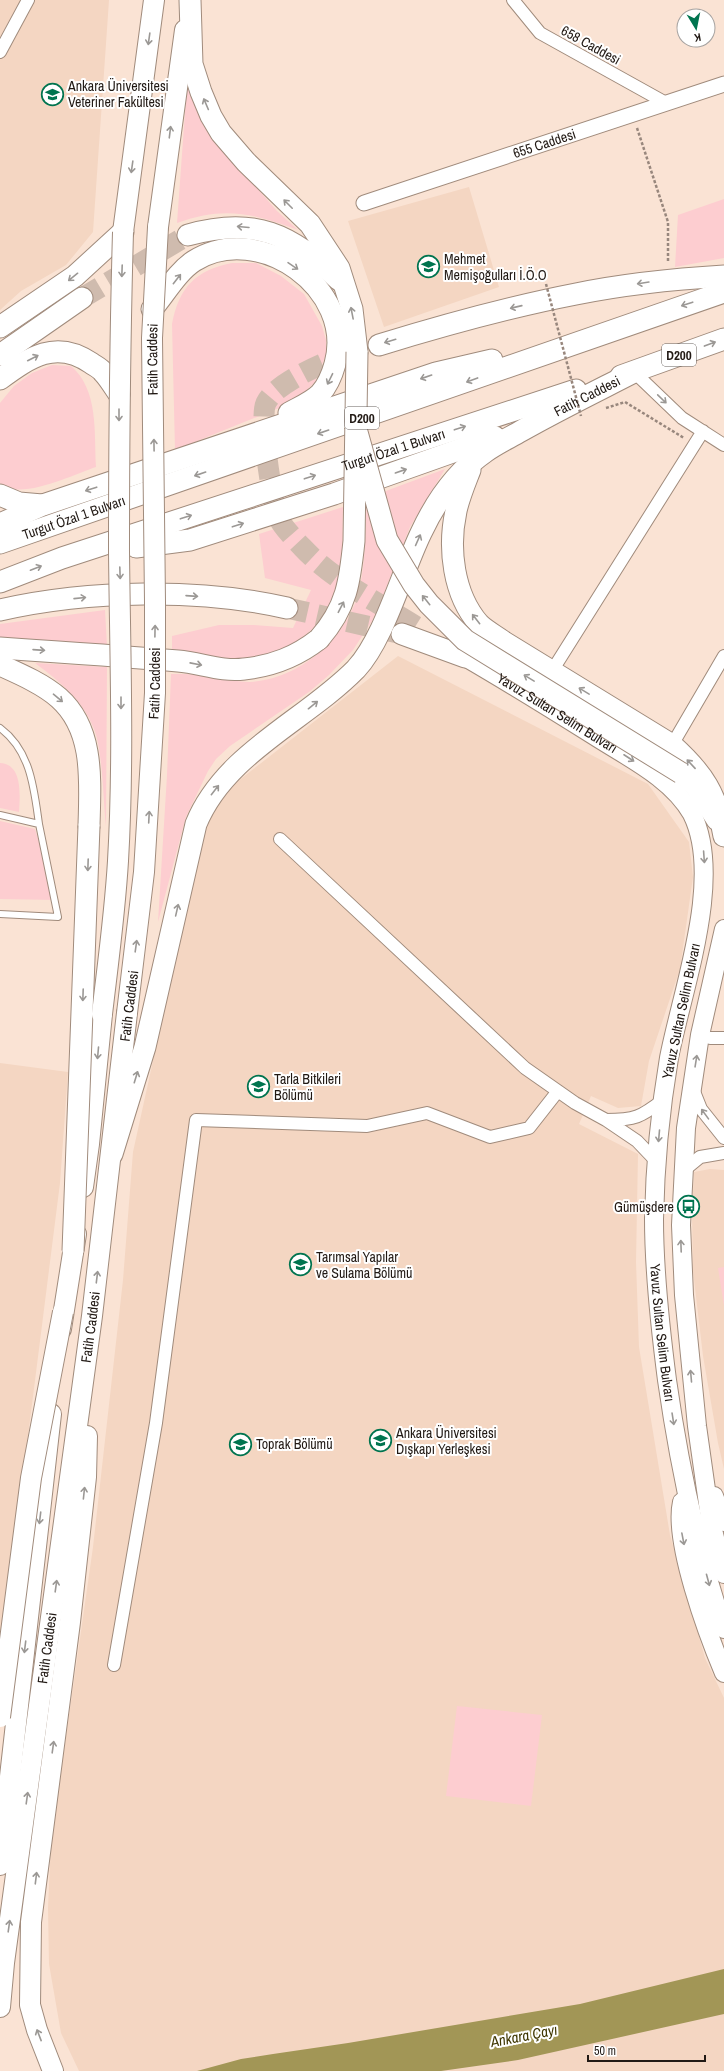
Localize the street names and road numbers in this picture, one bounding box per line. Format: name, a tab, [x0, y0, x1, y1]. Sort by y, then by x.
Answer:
street label: 658 Caddesi	[558, 21, 624, 69]
street label: 655 Caddesi	[511, 125, 578, 162]
street label: Fatih Caddesi	[143, 323, 162, 395]
road number: D200	[662, 344, 696, 366]
street label: Fatih Caddesi	[551, 372, 623, 420]
road number: D200	[345, 407, 379, 429]
street label: Turgut Özal 1 Bulvarı	[339, 424, 447, 475]
street label: Turgut Özal 1 Bulvarı	[20, 491, 128, 544]
street label: Fatih Caddesi	[144, 648, 164, 720]
street label: Yavuz Sultan Selim Bulvarı	[494, 669, 621, 757]
street label: Yavuz Sultan Selim Bulvarı	[658, 942, 704, 1080]
street label: Fatih Caddesi	[116, 969, 142, 1043]
street label: Yavuz Sultan Selim Bulvarı	[646, 1263, 679, 1403]
street label: Fatih Caddesi	[77, 1290, 104, 1364]
street label: Fatih Caddesi	[33, 1611, 61, 1685]

